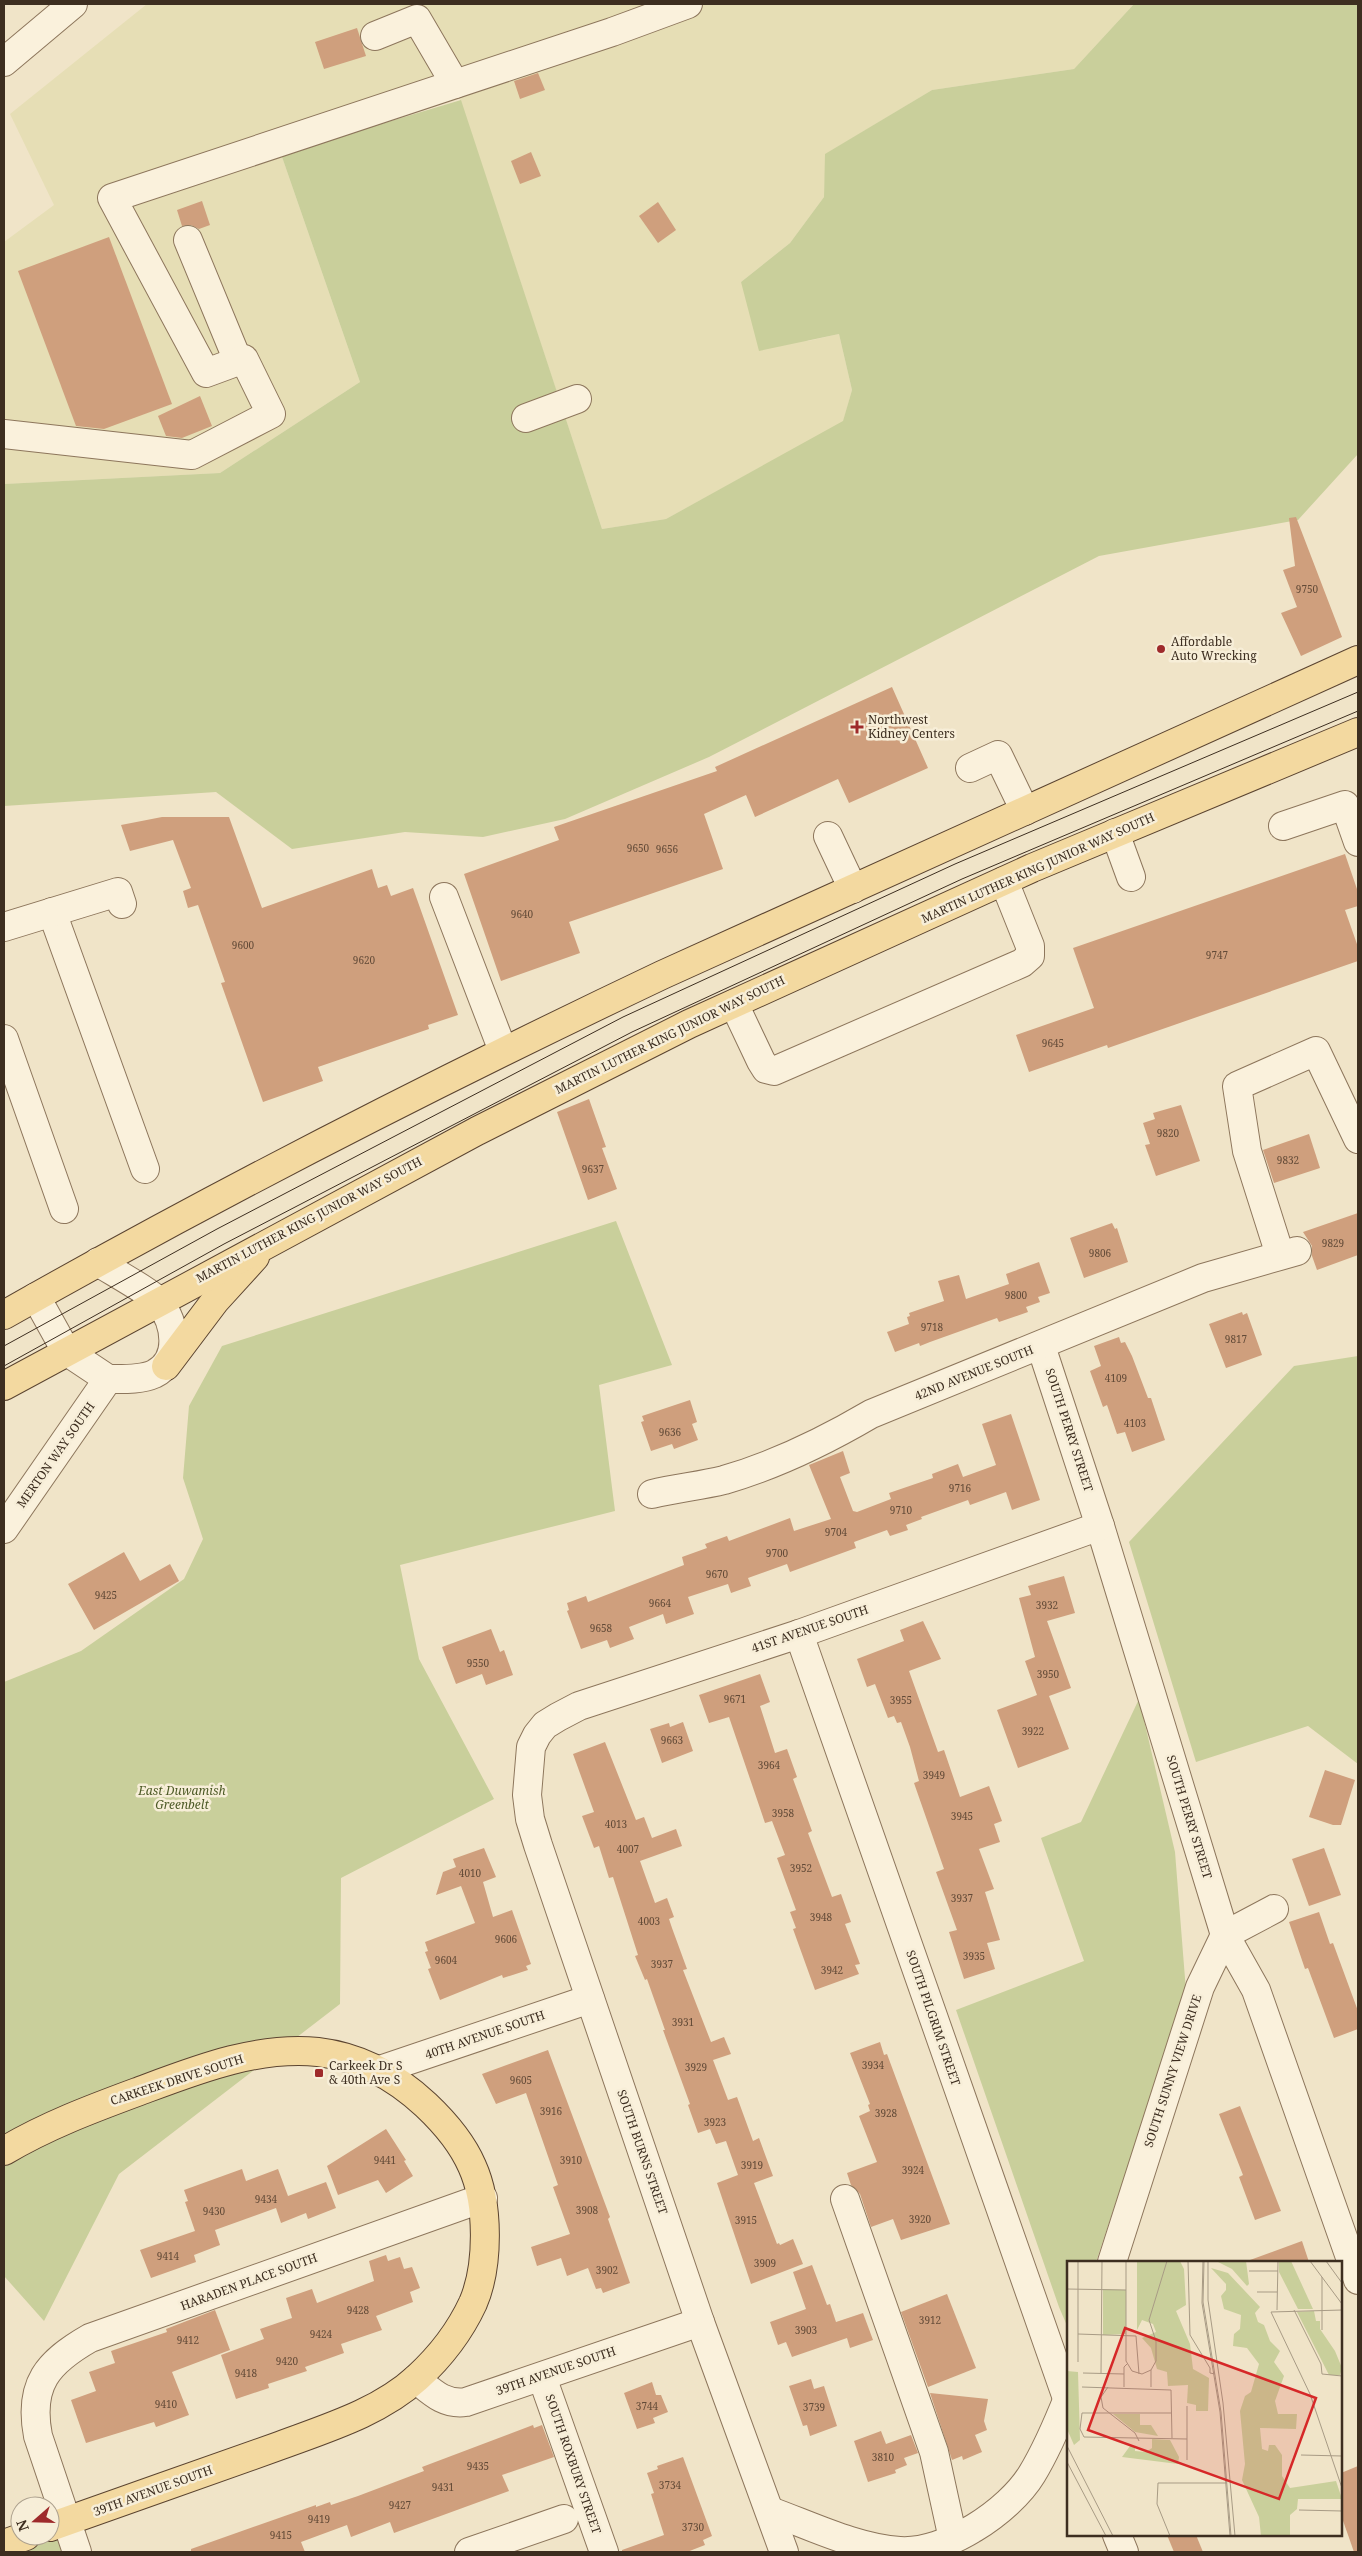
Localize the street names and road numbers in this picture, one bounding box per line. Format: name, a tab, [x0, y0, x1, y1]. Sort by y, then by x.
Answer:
street label: MARTIN LUTHER KING JUNIOR WAY SOUTH	[918, 808, 1158, 927]
street label: MARTIN LUTHER KING JUNIOR WAY SOUTH	[552, 971, 788, 1098]
street label: MARTIN LUTHER KING JUNIOR WAY SOUTH	[193, 1152, 425, 1287]
street label: 42ND AVENUE SOUTH	[912, 1341, 1036, 1404]
street label: SOUTH PERRY STREET	[1042, 1366, 1098, 1494]
street label: MERTON WAY SOUTH	[13, 1398, 99, 1511]
street label: 41ST AVENUE SOUTH	[749, 1600, 871, 1657]
street label: SOUTH PERRY STREET	[1163, 1753, 1217, 1881]
street label: SOUTH PILGRIM STREET	[902, 1948, 965, 2088]
street label: SOUTH SUNNY VIEW DRIVE	[1140, 1992, 1205, 2150]
street label: 40TH AVENUE SOUTH	[423, 2006, 548, 2063]
street label: CARKEEK DRIVE SOUTH	[108, 2050, 246, 2109]
street label: SOUTH BURNS STREET	[613, 2087, 672, 2217]
street label: HARADEN PLACE SOUTH	[178, 2249, 320, 2314]
street label: 39TH AVENUE SOUTH	[494, 2342, 619, 2399]
street label: SOUTH ROXBURY STREET	[542, 2392, 606, 2537]
street label: 39TH AVENUE SOUTH	[91, 2461, 215, 2520]

